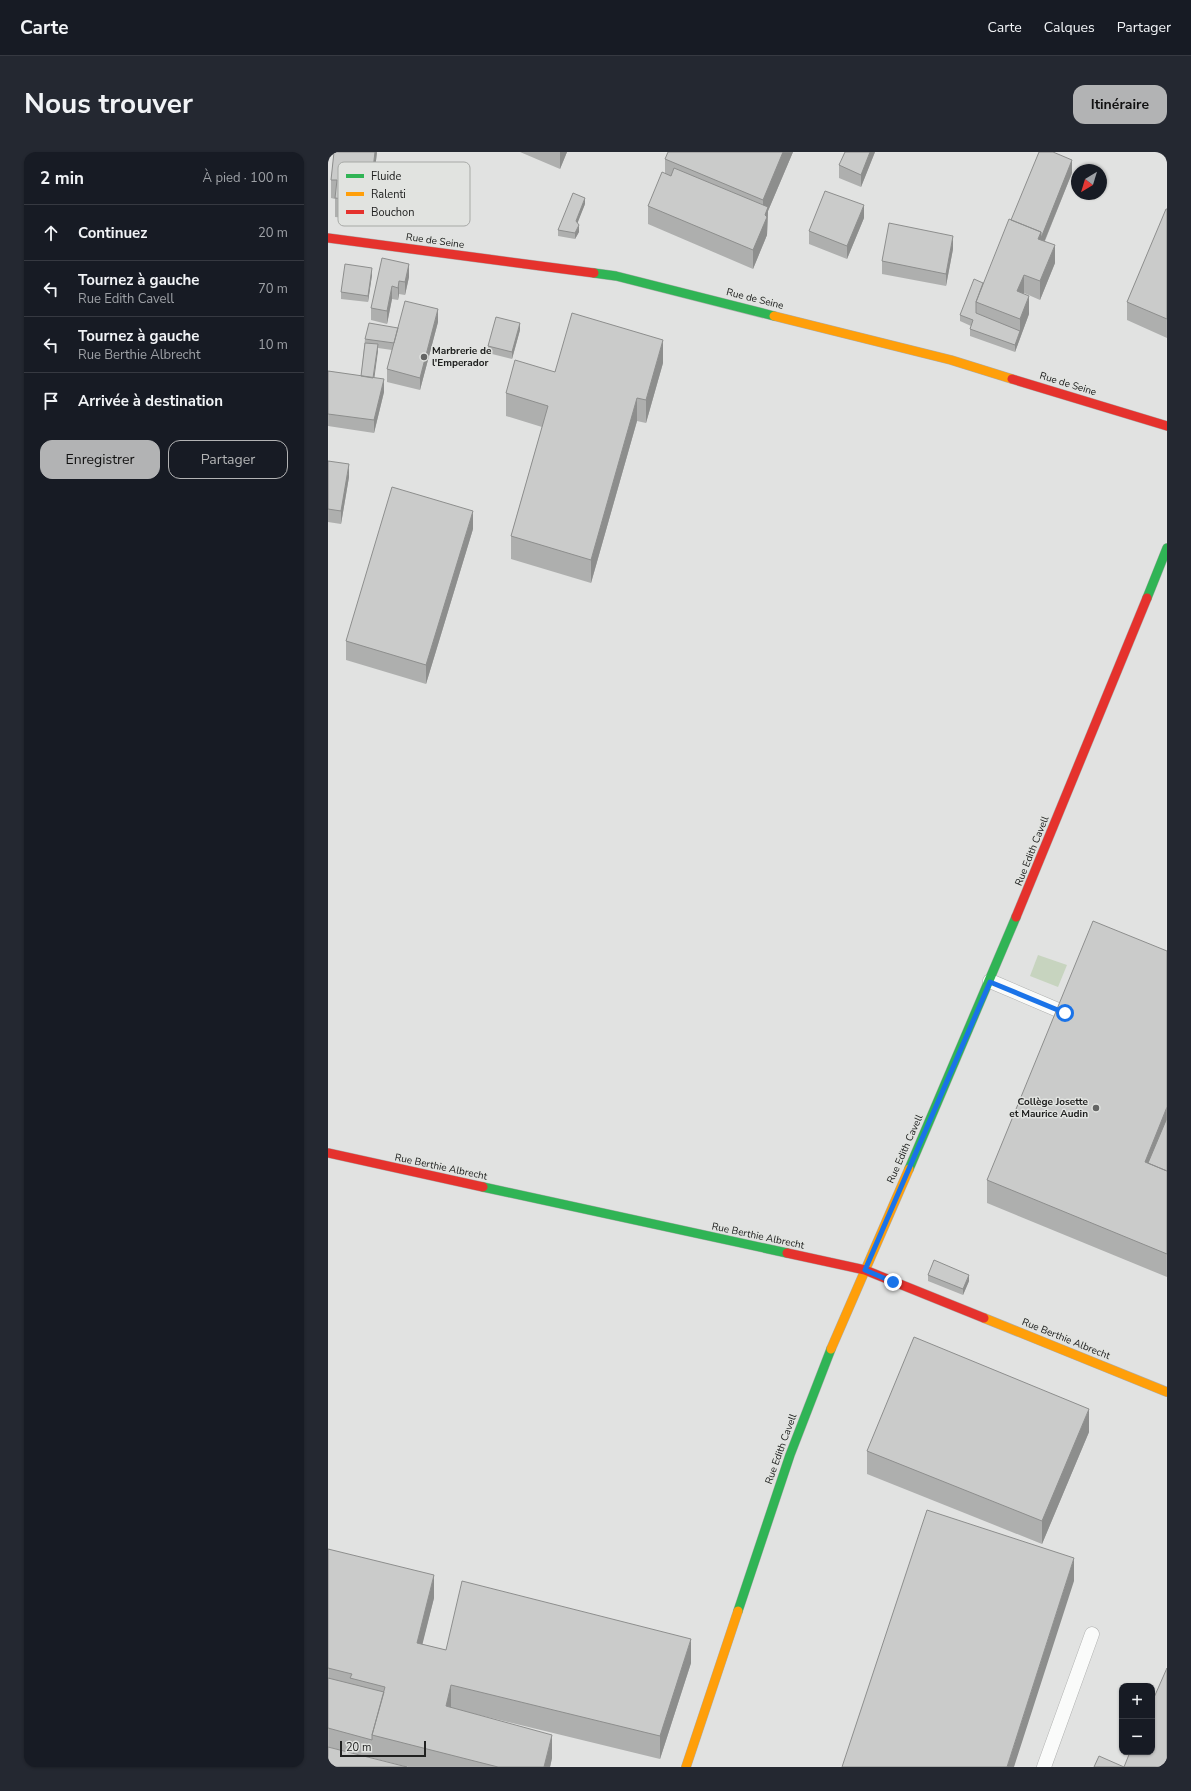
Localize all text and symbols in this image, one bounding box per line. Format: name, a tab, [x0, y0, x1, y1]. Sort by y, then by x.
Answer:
text: Carte	[20, 15, 68, 41]
text: Carte	[988, 18, 1022, 37]
text: Calques	[1044, 18, 1095, 37]
text: Partager	[1117, 18, 1171, 37]
text: Nous trouver	[24, 85, 193, 123]
button: Itinéraire	[1073, 85, 1167, 124]
legend	[338, 162, 470, 226]
north arrow	[1071, 164, 1107, 200]
text: 2 min	[40, 167, 84, 190]
text: À pied · 100 m	[203, 169, 288, 187]
text: Fluide	[371, 169, 401, 184]
text: Ralenti	[371, 187, 406, 202]
text: Bouchon	[371, 205, 414, 220]
icon: ahead	[40, 222, 62, 244]
text: Continuez	[78, 223, 147, 243]
text: 20 m	[258, 224, 288, 242]
street label: Rue de Seine	[405, 230, 465, 252]
text: Tournez à gauche	[78, 270, 200, 290]
icon: left	[40, 278, 62, 300]
text: 70 m	[258, 280, 288, 298]
street label: Rue de Seine	[725, 285, 785, 313]
text: Rue Edith Cavell	[78, 290, 174, 308]
text: Tournez à gauche	[78, 326, 200, 346]
icon: left	[40, 334, 62, 356]
text: 10 m	[258, 336, 288, 354]
place label: Marbrerie de l'Emperador	[432, 344, 492, 370]
text: Rue Berthie Albrecht	[78, 346, 201, 364]
marker: Marbrerie de l'Emperador	[419, 352, 429, 362]
street label: Rue de Seine	[1038, 369, 1098, 399]
icon: arrive	[40, 390, 62, 412]
text: Arrivée à destination	[78, 391, 223, 411]
button: Enregistrer	[40, 440, 160, 479]
button: Partager	[168, 440, 288, 479]
street label: Rue Edith Cavell	[1012, 814, 1052, 888]
route start	[1056, 1004, 1074, 1022]
place label: Collège Josette et Maurice Audin	[1009, 1095, 1089, 1121]
marker: Collège Josette et Maurice Audin	[1091, 1103, 1101, 1113]
street label: Rue Edith Cavell	[884, 1112, 926, 1186]
street label: Rue Berthie Albrecht	[393, 1150, 489, 1184]
street label: Rue Berthie Albrecht	[710, 1219, 806, 1253]
route end	[884, 1273, 902, 1291]
street label: Rue Berthie Albrecht	[1020, 1315, 1113, 1363]
street label: Rue Edith Cavell	[762, 1412, 800, 1486]
map controls	[1119, 1683, 1155, 1755]
button: +	[1119, 1683, 1155, 1719]
button: −	[1119, 1719, 1155, 1755]
scale bar	[340, 1739, 426, 1758]
text: 20 m	[346, 1740, 371, 1755]

